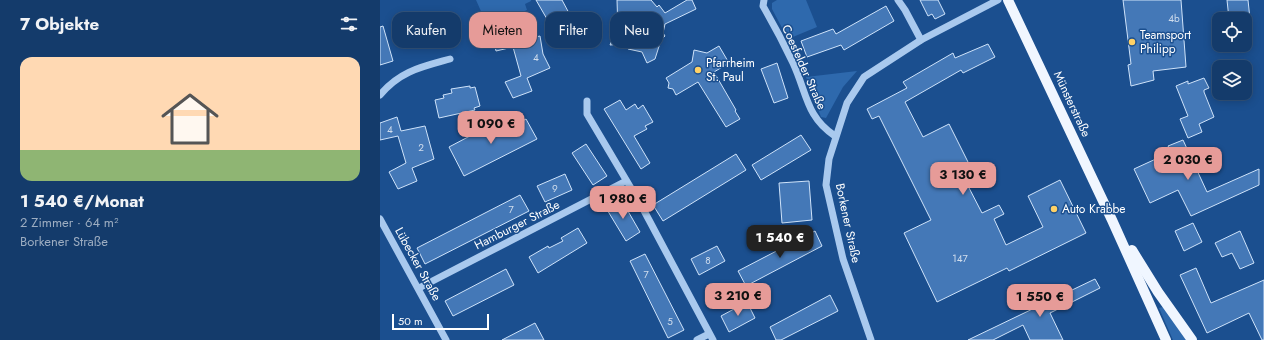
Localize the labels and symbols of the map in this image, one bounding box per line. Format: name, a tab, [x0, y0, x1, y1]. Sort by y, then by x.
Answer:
house number: 4b	[1168, 11, 1180, 26]
street label: Coesfelder Straße	[777, 22, 831, 112]
place label: Teamsport Philipp	[1140, 26, 1191, 58]
marker: Teamsport Philipp	[1127, 37, 1137, 47]
house number: 4	[533, 50, 539, 65]
place label: Pfarrheim St. Paul	[706, 54, 755, 86]
marker: Pfarrheim St. Paul	[693, 65, 703, 75]
street label: Münsterstraße	[1049, 68, 1095, 140]
pin: 1 090 €	[454, 111, 528, 145]
house number: 4	[387, 122, 393, 137]
house number: 2	[418, 140, 424, 155]
pin: 2 030 €	[1151, 147, 1225, 181]
pin: 3 130 €	[926, 162, 1000, 196]
house number: 9	[552, 181, 558, 196]
street label: Borkener Straße	[831, 181, 865, 265]
pin: 1 980 €	[586, 186, 660, 220]
street label: Hamburger Straße	[471, 196, 563, 254]
place label: Auto Krabbe	[1062, 200, 1126, 218]
house number: 7	[508, 202, 514, 217]
marker: Auto Krabbe	[1049, 204, 1059, 214]
street label: Lübecker Straße	[390, 224, 446, 304]
pin: 1 540 €	[743, 225, 817, 259]
house number: 147	[952, 251, 969, 266]
house number: 8	[705, 253, 711, 268]
house number: 7	[643, 267, 649, 282]
pin: 3 210 €	[701, 283, 775, 317]
pin: 1 550 €	[1003, 284, 1077, 318]
scale bar	[392, 312, 489, 331]
house number: 5	[667, 314, 673, 329]

